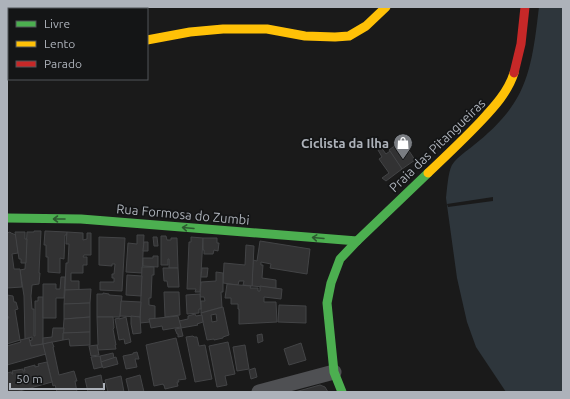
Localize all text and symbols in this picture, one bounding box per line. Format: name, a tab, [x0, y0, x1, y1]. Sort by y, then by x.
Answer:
legend	[8, 8, 148, 80]
text: Livre	[44, 17, 70, 30]
text: Lento	[44, 37, 75, 50]
text: Parado	[44, 57, 82, 70]
street label: Praia das Pitangueiras	[386, 95, 488, 194]
shop icon: Ciclista da Ilha	[392, 132, 414, 160]
place label: Ciclista da Ilha	[301, 136, 389, 150]
street label: Rua Formosa do Zumbi	[116, 201, 250, 227]
one-way arrow	[53, 215, 66, 223]
one-way arrow	[182, 224, 195, 231]
one-way arrow	[312, 235, 325, 242]
scale bar	[10, 365, 104, 391]
text: 50 m	[16, 372, 43, 385]

